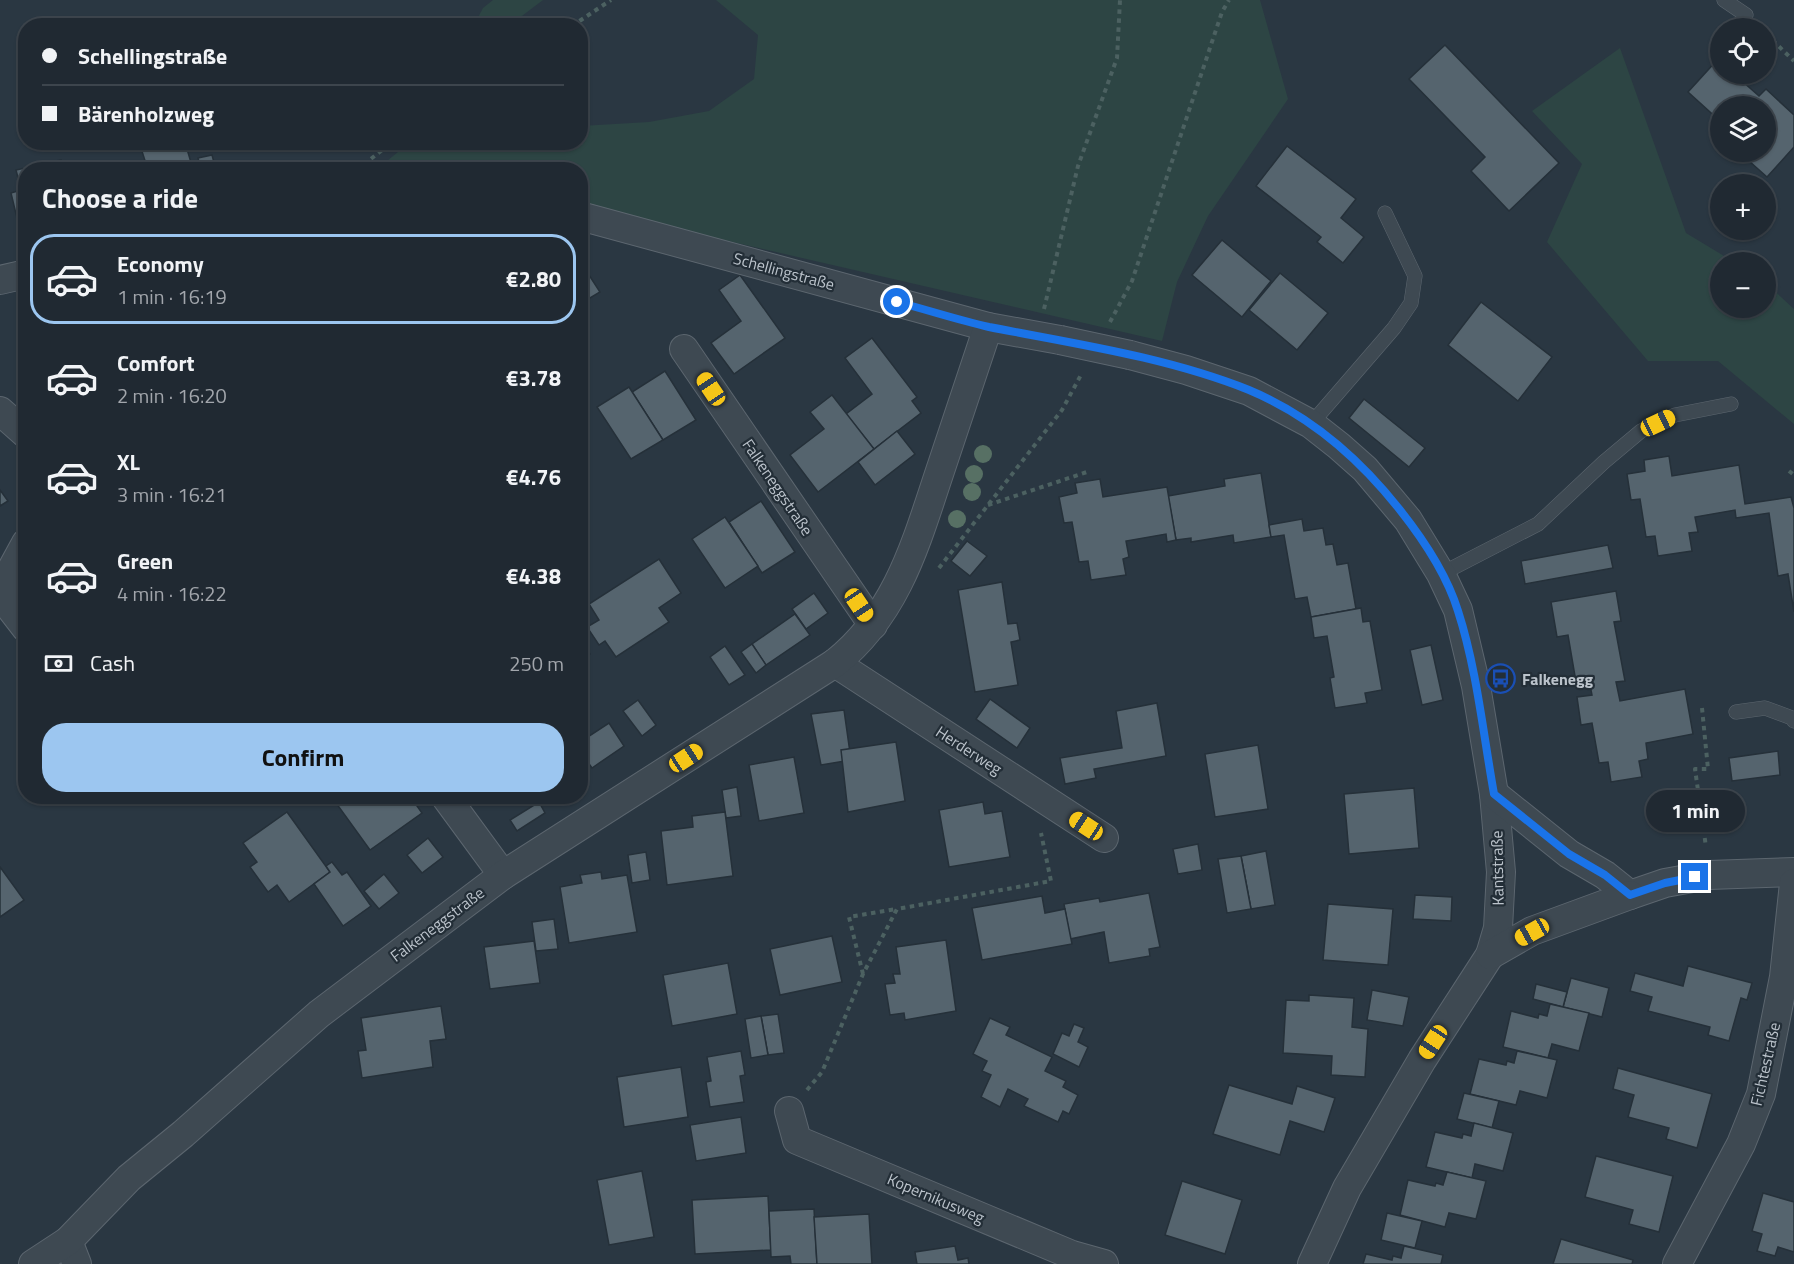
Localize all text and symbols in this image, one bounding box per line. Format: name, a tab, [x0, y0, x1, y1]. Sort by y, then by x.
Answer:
map controls	[1710, 18, 1776, 318]
button: locate	[1710, 18, 1776, 84]
text: Schellingstraße	[78, 39, 227, 73]
button: layers	[1710, 96, 1776, 162]
text: Bärenholzweg	[78, 97, 214, 131]
button: +	[1710, 174, 1776, 240]
text: Choose a ride	[42, 177, 198, 218]
street label: Schellingstraße	[731, 246, 837, 296]
text: Economy	[117, 247, 204, 281]
icon: car	[45, 252, 99, 306]
button: −	[1710, 252, 1776, 318]
text: €2.80	[506, 262, 561, 296]
text: 1 min · 16:19	[117, 281, 227, 312]
route start	[883, 288, 910, 315]
text: Comfort	[117, 346, 195, 380]
icon: car	[45, 351, 99, 405]
text: €3.78	[506, 361, 561, 395]
car	[693, 369, 729, 409]
text: 2 min · 16:20	[117, 380, 227, 411]
car	[1638, 407, 1678, 439]
street label: Falkeneggstraße	[737, 434, 819, 540]
text: XL	[117, 445, 140, 479]
icon: car	[45, 450, 99, 504]
text: €4.76	[506, 460, 561, 494]
text: 3 min · 16:21	[117, 479, 227, 510]
text: Green	[117, 544, 173, 578]
icon: car	[45, 549, 99, 603]
text: €4.38	[506, 559, 561, 593]
text: 4 min · 16:22	[117, 578, 227, 609]
car	[841, 585, 877, 625]
text: Cash	[90, 646, 135, 680]
icon: cash	[42, 647, 75, 680]
text: 250 m	[509, 648, 564, 679]
bus stop icon: Falkenegg	[1485, 663, 1517, 695]
place label: Falkenegg	[1522, 667, 1594, 691]
street label: Herderweg	[931, 720, 1007, 780]
button: Confirm	[42, 723, 564, 792]
car	[666, 741, 706, 775]
callout: 1 min	[1646, 790, 1744, 832]
text: 1 min	[1671, 795, 1720, 826]
car	[1066, 809, 1106, 843]
street label: Kantstraße	[1484, 830, 1510, 906]
route end	[1681, 863, 1708, 890]
street label: Falkeneggstraße	[385, 881, 489, 967]
car	[1512, 915, 1552, 949]
street label: Fichtestraße	[1744, 1020, 1786, 1108]
car	[1416, 1022, 1450, 1062]
street label: Kopernikusweg	[884, 1167, 988, 1229]

